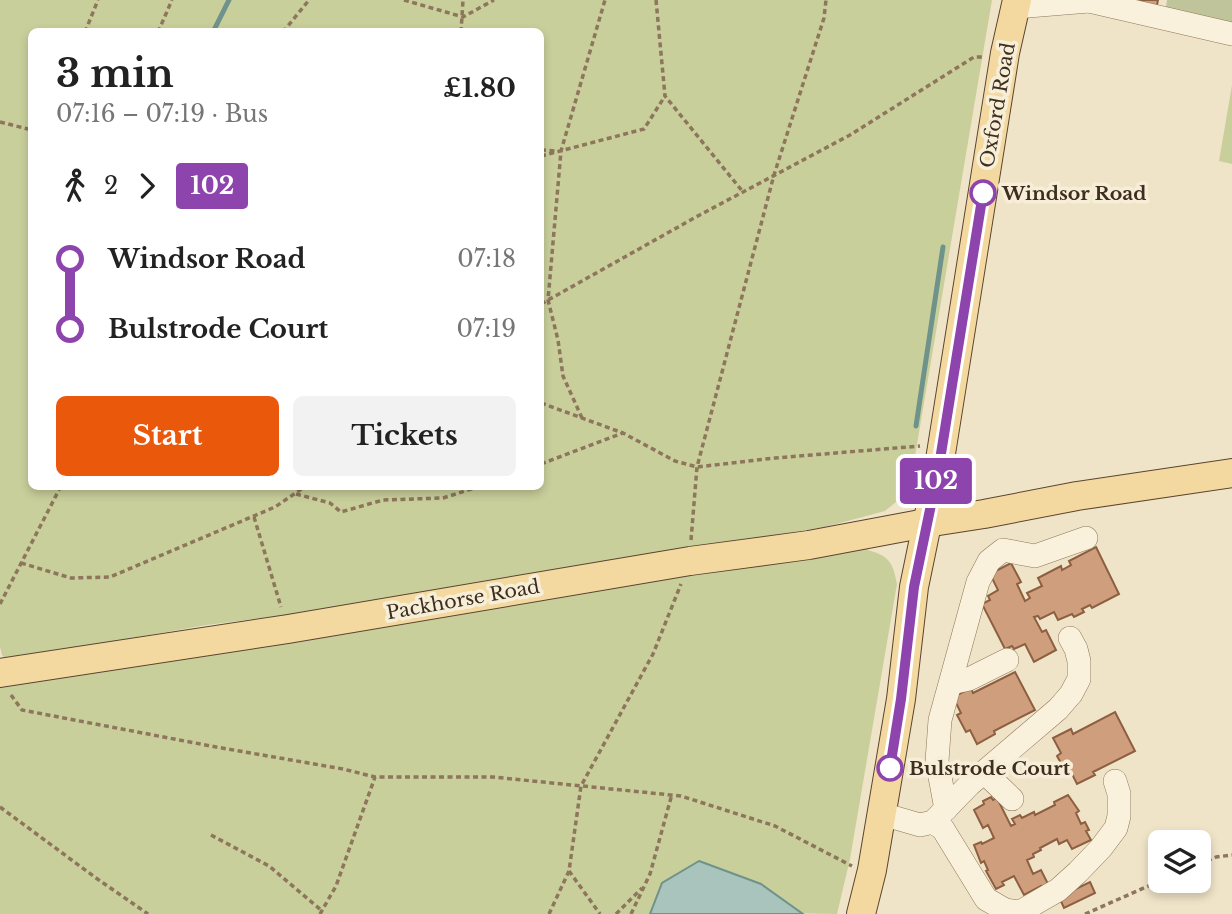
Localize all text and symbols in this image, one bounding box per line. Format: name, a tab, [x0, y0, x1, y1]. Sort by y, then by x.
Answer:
street label: Oxford Road	[975, 40, 1020, 170]
text: 3 min	[56, 50, 174, 97]
text: £1.80	[443, 72, 516, 104]
text: 07:16 – 07:19 · Bus	[56, 100, 268, 128]
icon: walk	[56, 167, 94, 205]
icon: forward	[128, 167, 166, 205]
text: 102	[190, 171, 234, 200]
text: 2	[104, 172, 118, 200]
marker: Windsor Road	[970, 180, 996, 206]
place label: Windsor Road	[1001, 182, 1146, 205]
text: Windsor Road	[108, 243, 306, 275]
text: 07:18	[457, 245, 516, 273]
text: Bulstrode Court	[108, 313, 328, 345]
text: 07:19	[456, 315, 516, 343]
button: Start	[56, 396, 279, 476]
button: Tickets	[293, 396, 516, 476]
line badge: 102	[896, 458, 976, 504]
text: 102	[914, 466, 958, 495]
street label: Packhorse Road	[385, 575, 542, 624]
marker: Bulstrode Court	[877, 755, 903, 781]
place label: Bulstrode Court	[909, 757, 1071, 780]
map controls	[1148, 830, 1211, 893]
button: layers	[1148, 830, 1211, 893]

